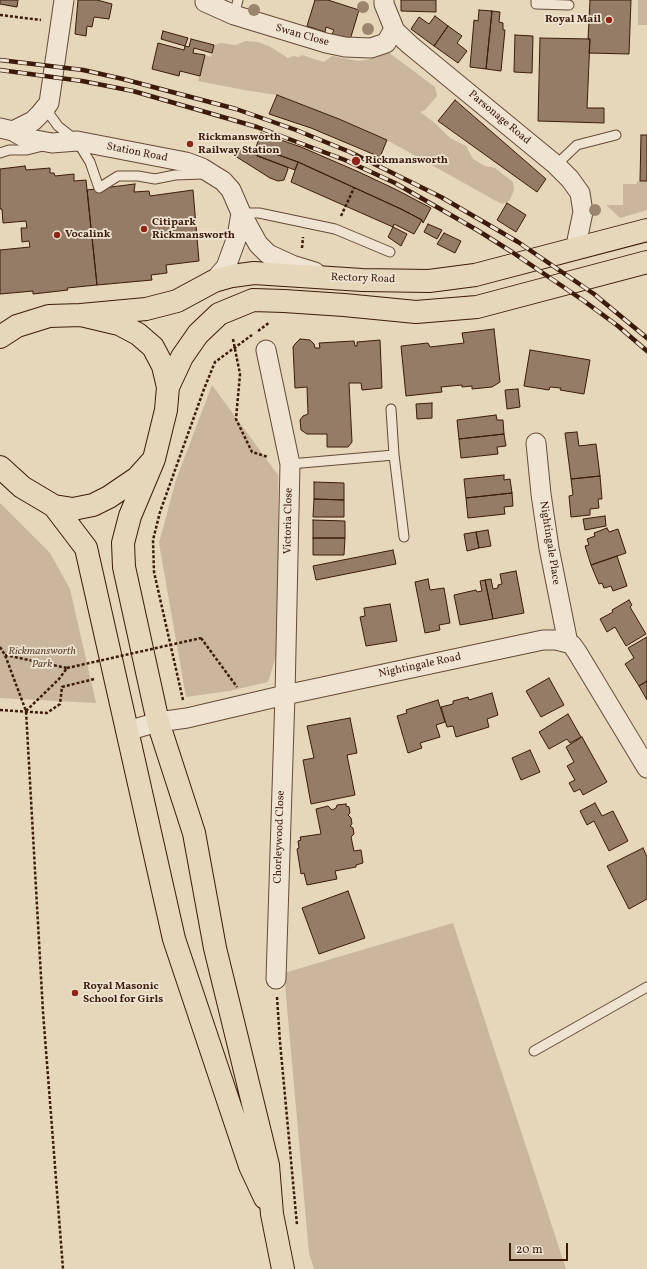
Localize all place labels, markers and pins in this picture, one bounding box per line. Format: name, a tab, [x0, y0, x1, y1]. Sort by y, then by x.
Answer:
place label: Royal Mail	[545, 13, 601, 27]
marker: Royal Mail	[604, 15, 614, 25]
place label: Rickmansworth Railway Station	[198, 131, 281, 157]
marker: Rickmansworth Railway Station	[185, 139, 195, 149]
place label: Rickmansworth	[365, 154, 448, 168]
marker: Rickmansworth	[350, 155, 362, 167]
place label: Citipark Rickmansworth	[152, 216, 235, 242]
marker: Citipark Rickmansworth	[139, 224, 149, 234]
place label: Vocalink	[65, 228, 111, 242]
marker: Vocalink	[52, 230, 62, 240]
place label: Royal Masonic School for Girls	[83, 980, 163, 1006]
marker: Royal Masonic School for Girls	[70, 988, 80, 998]

